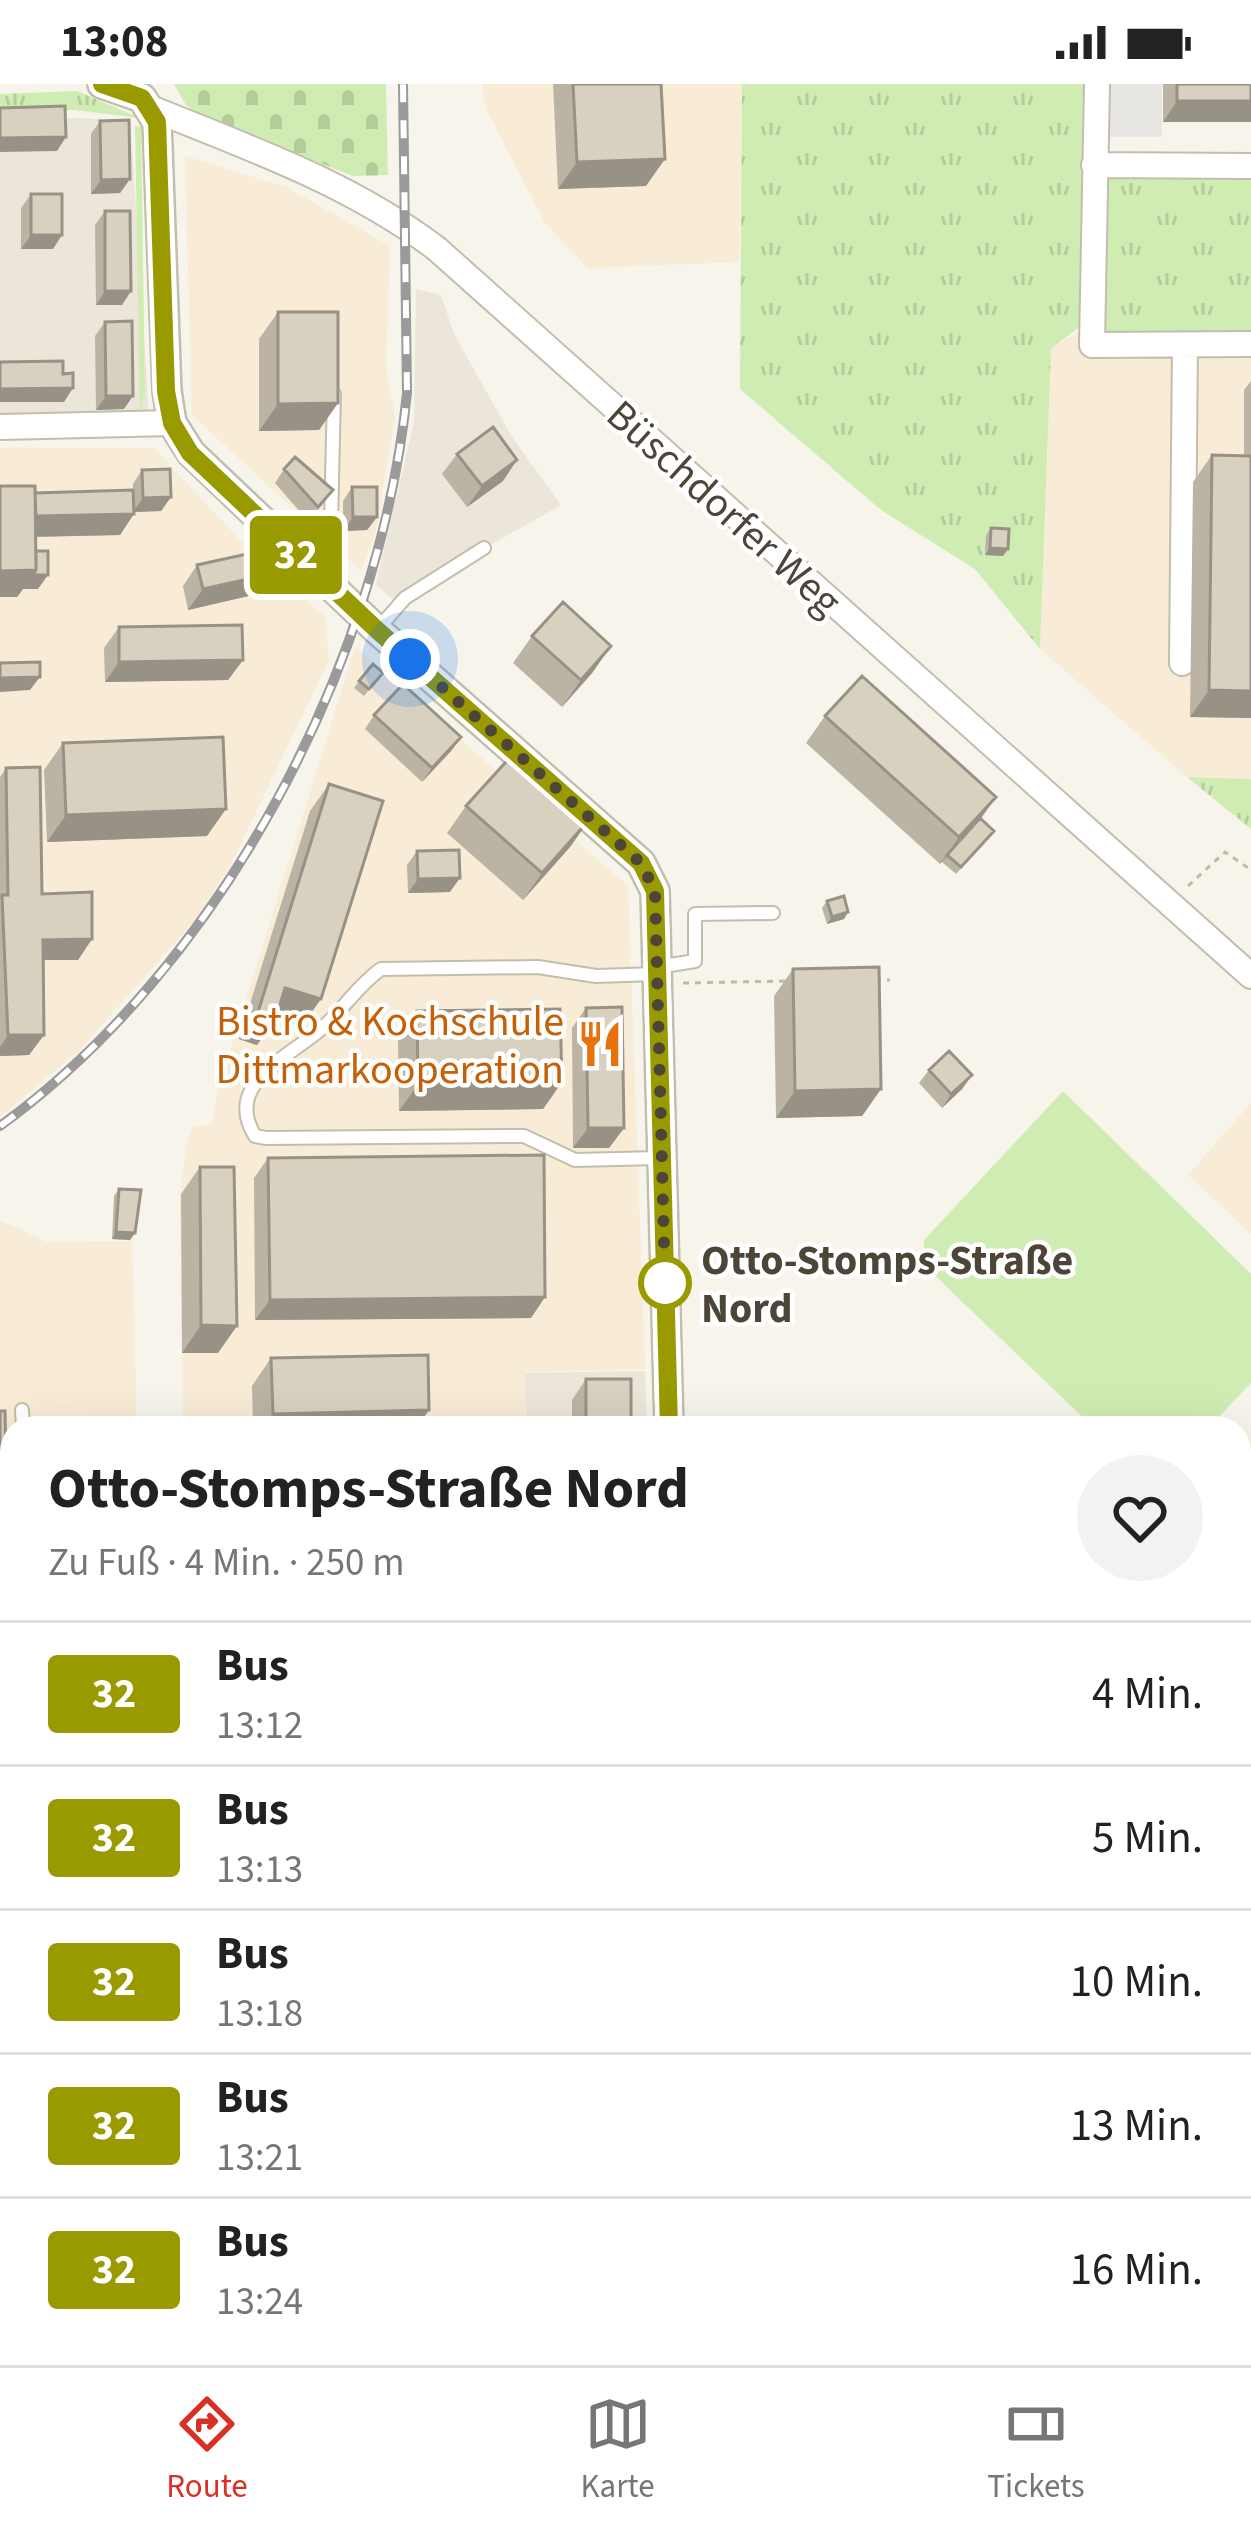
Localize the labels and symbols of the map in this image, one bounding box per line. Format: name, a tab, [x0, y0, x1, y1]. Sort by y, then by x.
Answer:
street label: Büschdorfer Weg	[593, 386, 854, 630]
line badge: 32	[242, 516, 350, 594]
your location	[380, 629, 440, 689]
place label: Bistro & Kochschule Dittmarkooperation	[216, 992, 564, 1100]
restaurant icon: Bistro & Kochschule Dittmarkooperation	[575, 1019, 625, 1069]
place label: Otto-Stomps-Straße Nord	[701, 1231, 1073, 1339]
marker: Otto-Stomps-Straße Nord	[640, 1258, 690, 1308]

